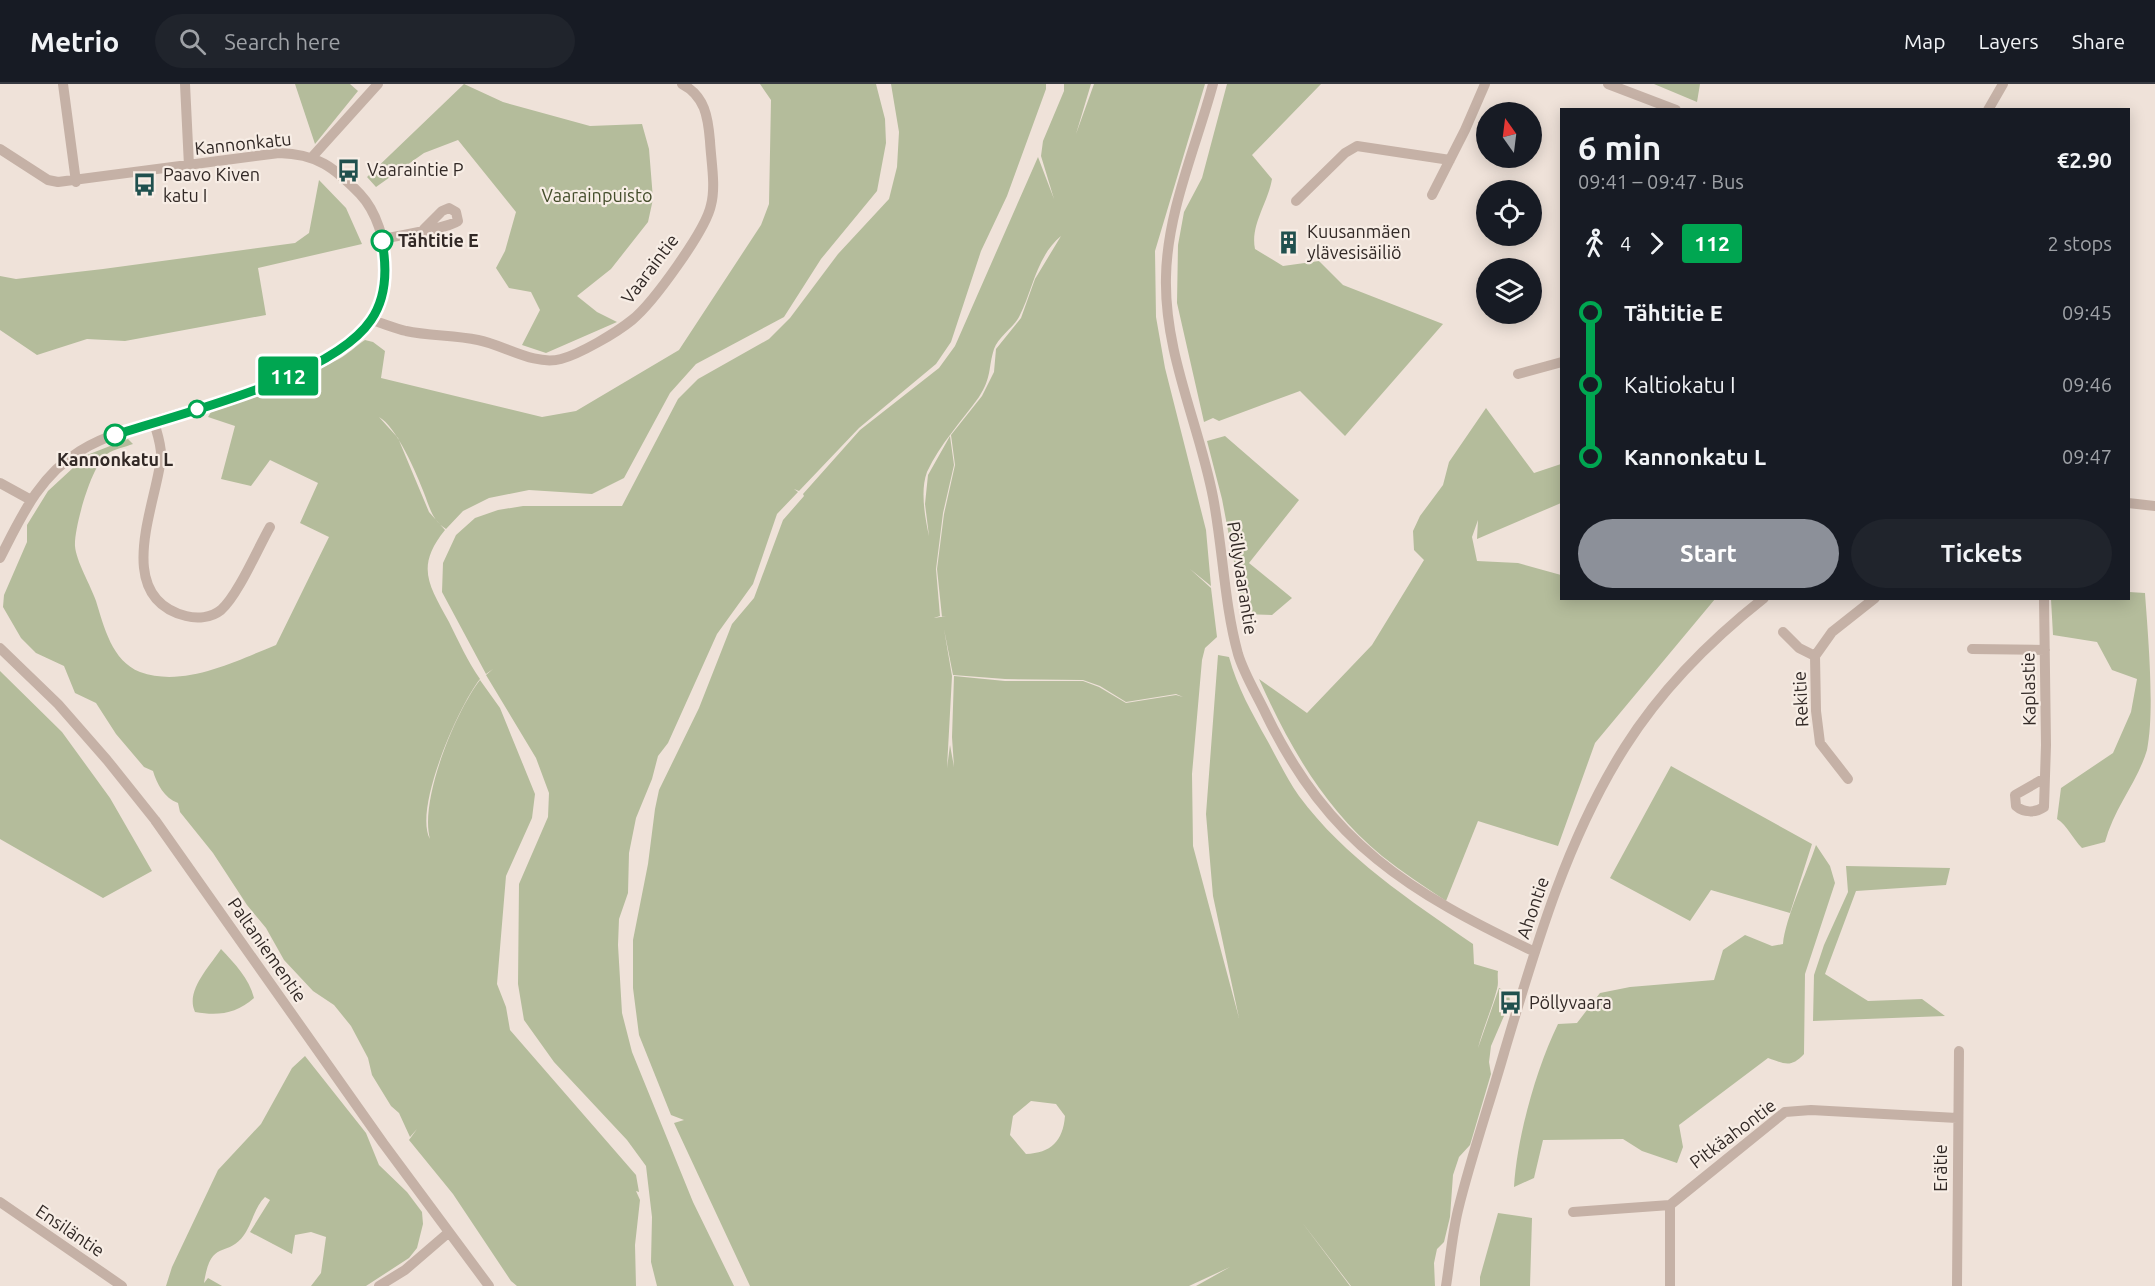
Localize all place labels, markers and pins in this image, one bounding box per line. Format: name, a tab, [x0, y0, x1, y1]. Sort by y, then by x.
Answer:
bus stop icon: Vaaraintie P	[336, 157, 362, 183]
place label: Vaaraintie P	[367, 159, 464, 179]
place label: Paavo Kiven katu I	[163, 164, 260, 205]
bus stop icon: Paavo Kiven katu I	[132, 172, 158, 198]
place label: Kuusanmäen ylävesisäiliö	[1307, 221, 1411, 262]
building icon: Kuusanmäen ylävesisäiliö	[1276, 229, 1302, 255]
marker: Tähtitie E	[371, 230, 393, 252]
place label: Tähtitie E	[398, 230, 479, 250]
unlabelled marker	[188, 400, 206, 418]
marker: Kannonkatu L	[104, 424, 126, 446]
place label: Kannonkatu L	[57, 449, 173, 469]
bus stop icon: Pöllyvaara	[1498, 990, 1524, 1016]
place label: Pöllyvaara	[1529, 992, 1612, 1012]

